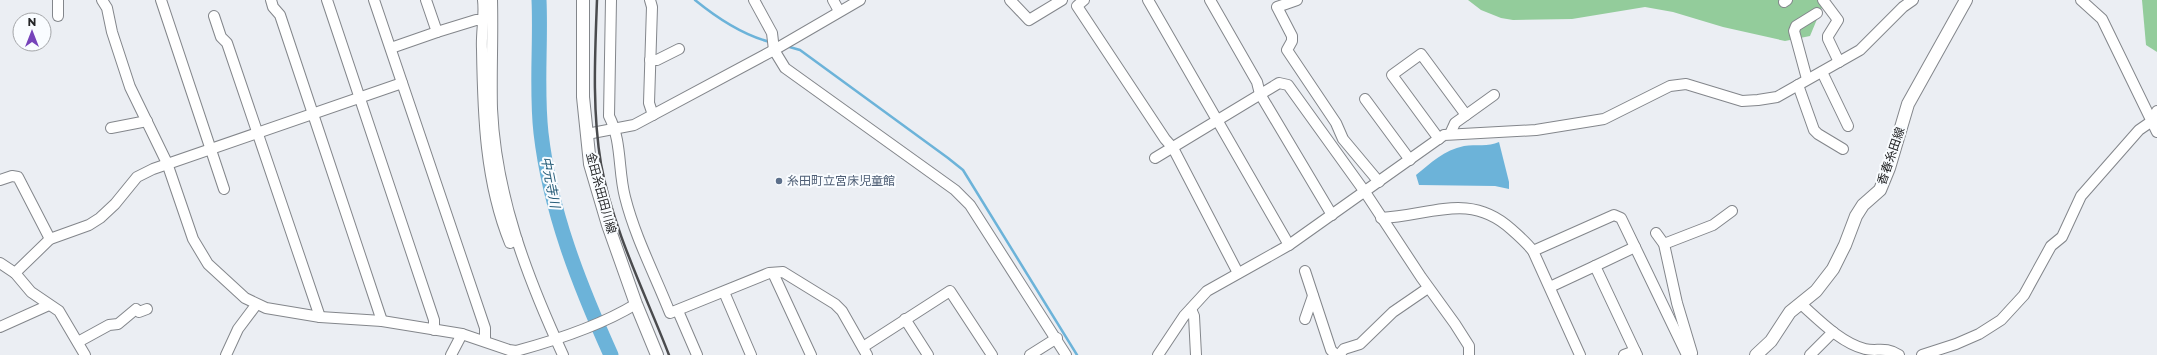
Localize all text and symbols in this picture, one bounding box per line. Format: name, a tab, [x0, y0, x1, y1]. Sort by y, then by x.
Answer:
north arrow	[12, 12, 52, 52]
text: N	[28, 15, 36, 29]
street label: 香春糸田線	[1874, 125, 1907, 187]
street label: 金田糸田田川線	[583, 150, 620, 235]
water label: 中元寺川	[538, 155, 564, 211]
place label: 糸田町立宮床児童館	[787, 173, 895, 188]
marker: 糸田町立宮床児童館	[774, 176, 784, 186]

